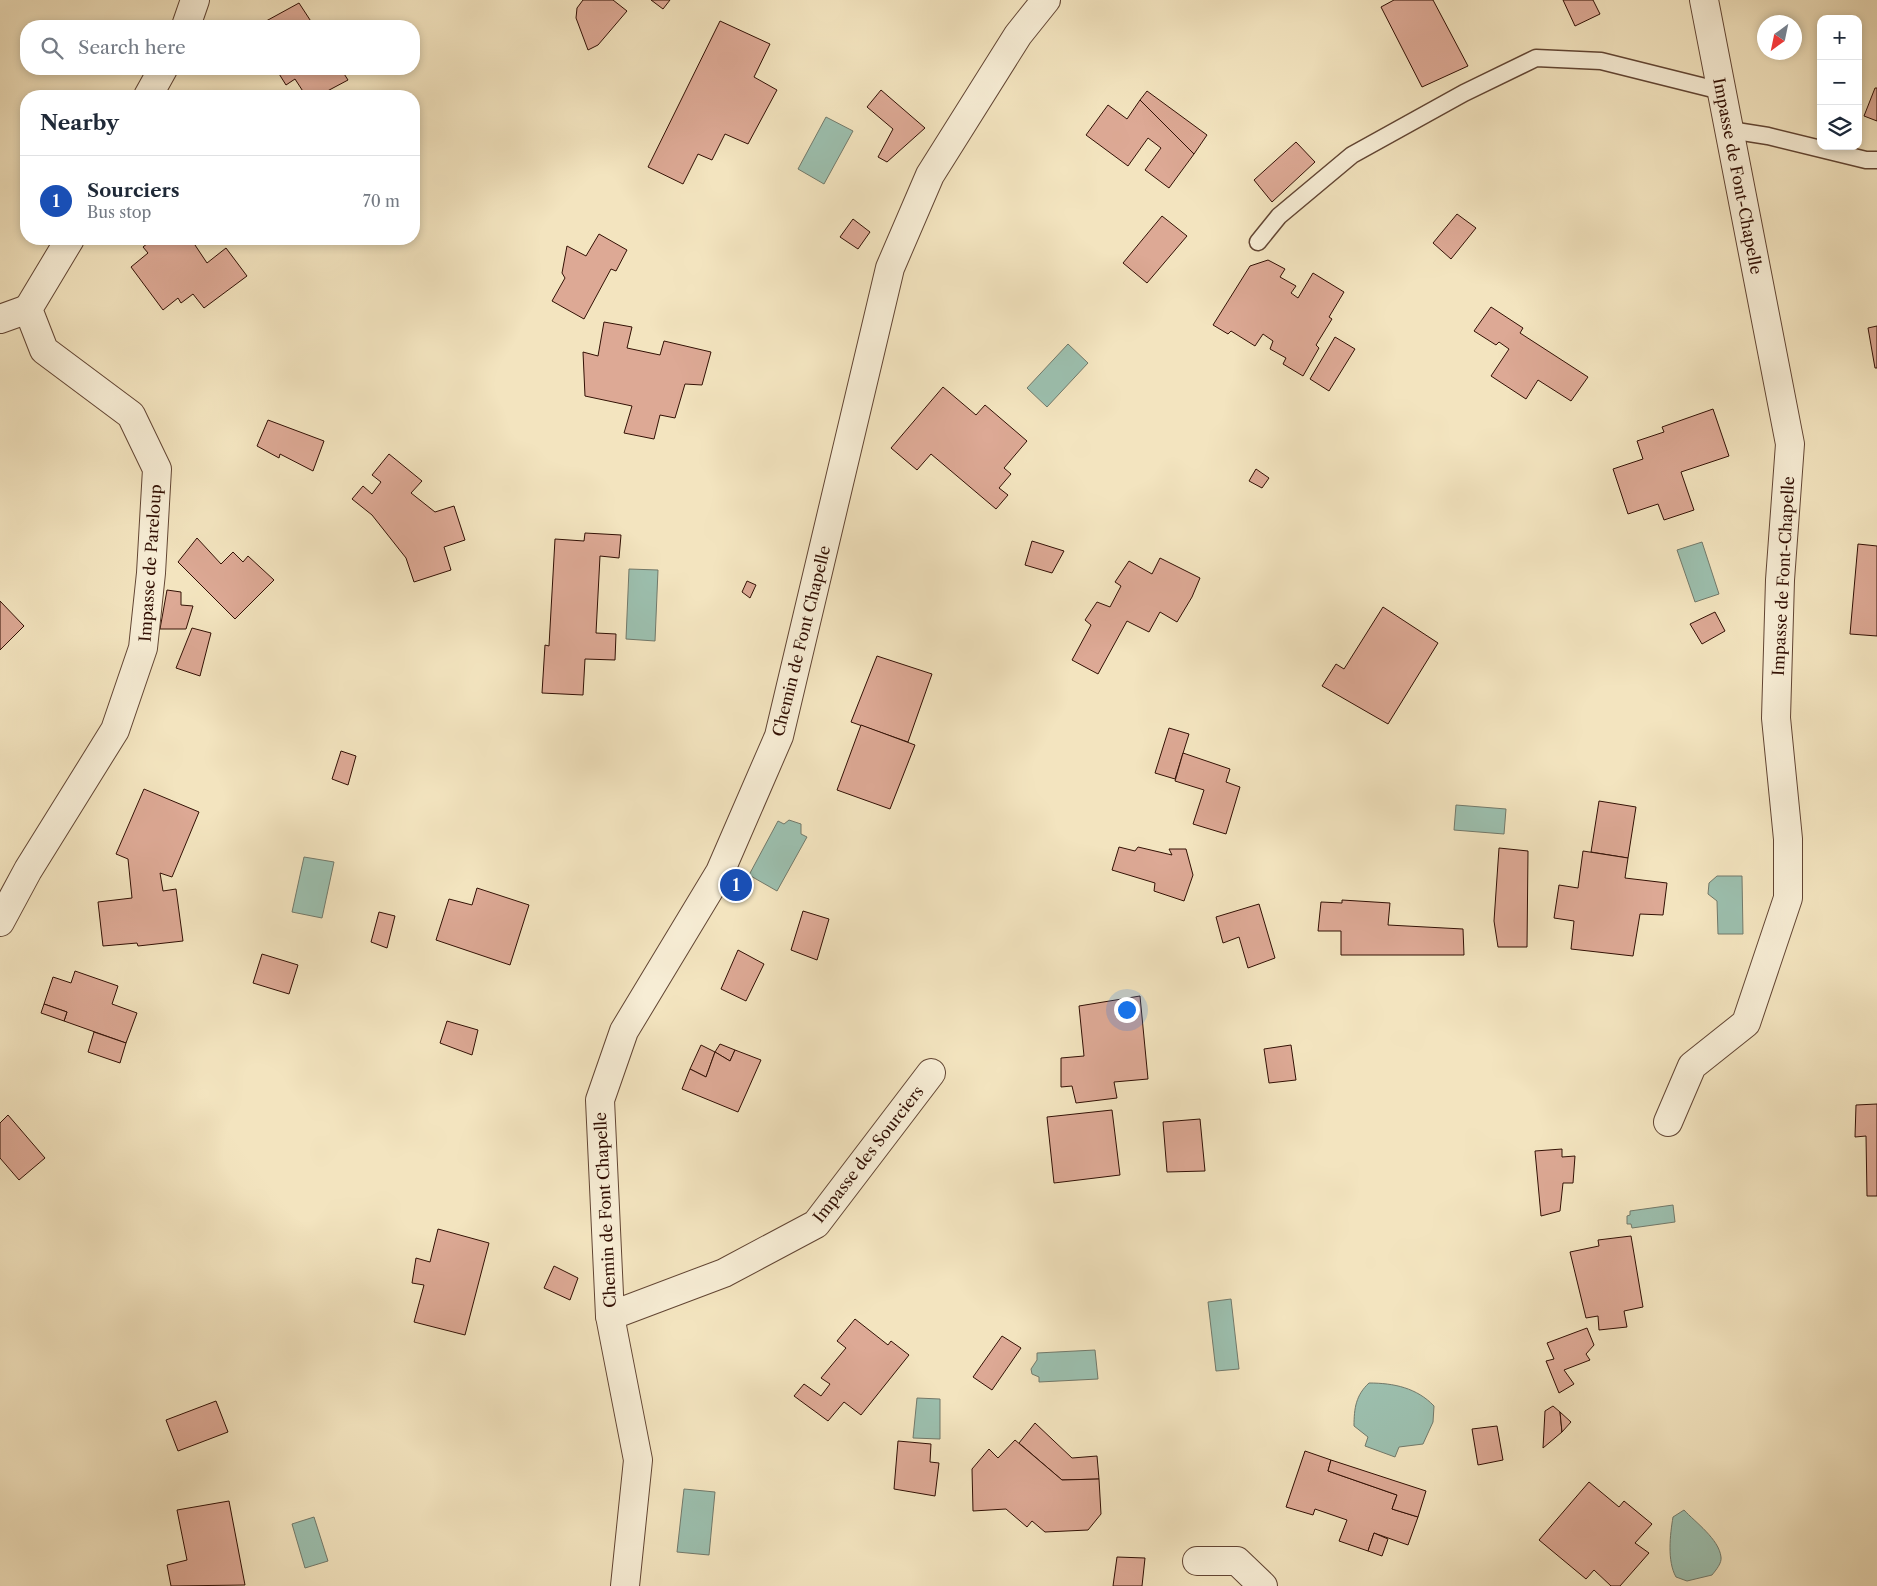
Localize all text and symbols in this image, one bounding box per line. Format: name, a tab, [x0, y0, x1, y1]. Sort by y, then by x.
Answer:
north arrow	[1757, 15, 1802, 60]
map controls	[1817, 15, 1862, 150]
button: +	[1817, 15, 1862, 60]
search box	[20, 20, 420, 75]
icon: search	[38, 34, 66, 62]
text: Search here	[78, 36, 186, 59]
button: −	[1817, 60, 1862, 105]
street label: Impasse de Font-Chapelle	[1709, 76, 1767, 276]
button: layers	[1817, 105, 1862, 150]
text: Nearby	[40, 110, 119, 135]
text: Sourciers	[87, 179, 180, 202]
text: 1	[52, 191, 60, 211]
text: 70 m	[363, 191, 400, 211]
text: Bus stop	[87, 202, 151, 222]
street label: Impasse de Font-Chapelle	[1768, 476, 1798, 676]
street label: Impasse de Pareloup	[135, 483, 165, 642]
street label: Chemin de Font Chapelle	[768, 544, 834, 738]
pin: 1	[720, 866, 752, 904]
your location	[1114, 997, 1140, 1023]
street label: Impasse des Sourciers	[808, 1082, 928, 1226]
street label: Chemin de Font Chapelle	[590, 1112, 620, 1308]

